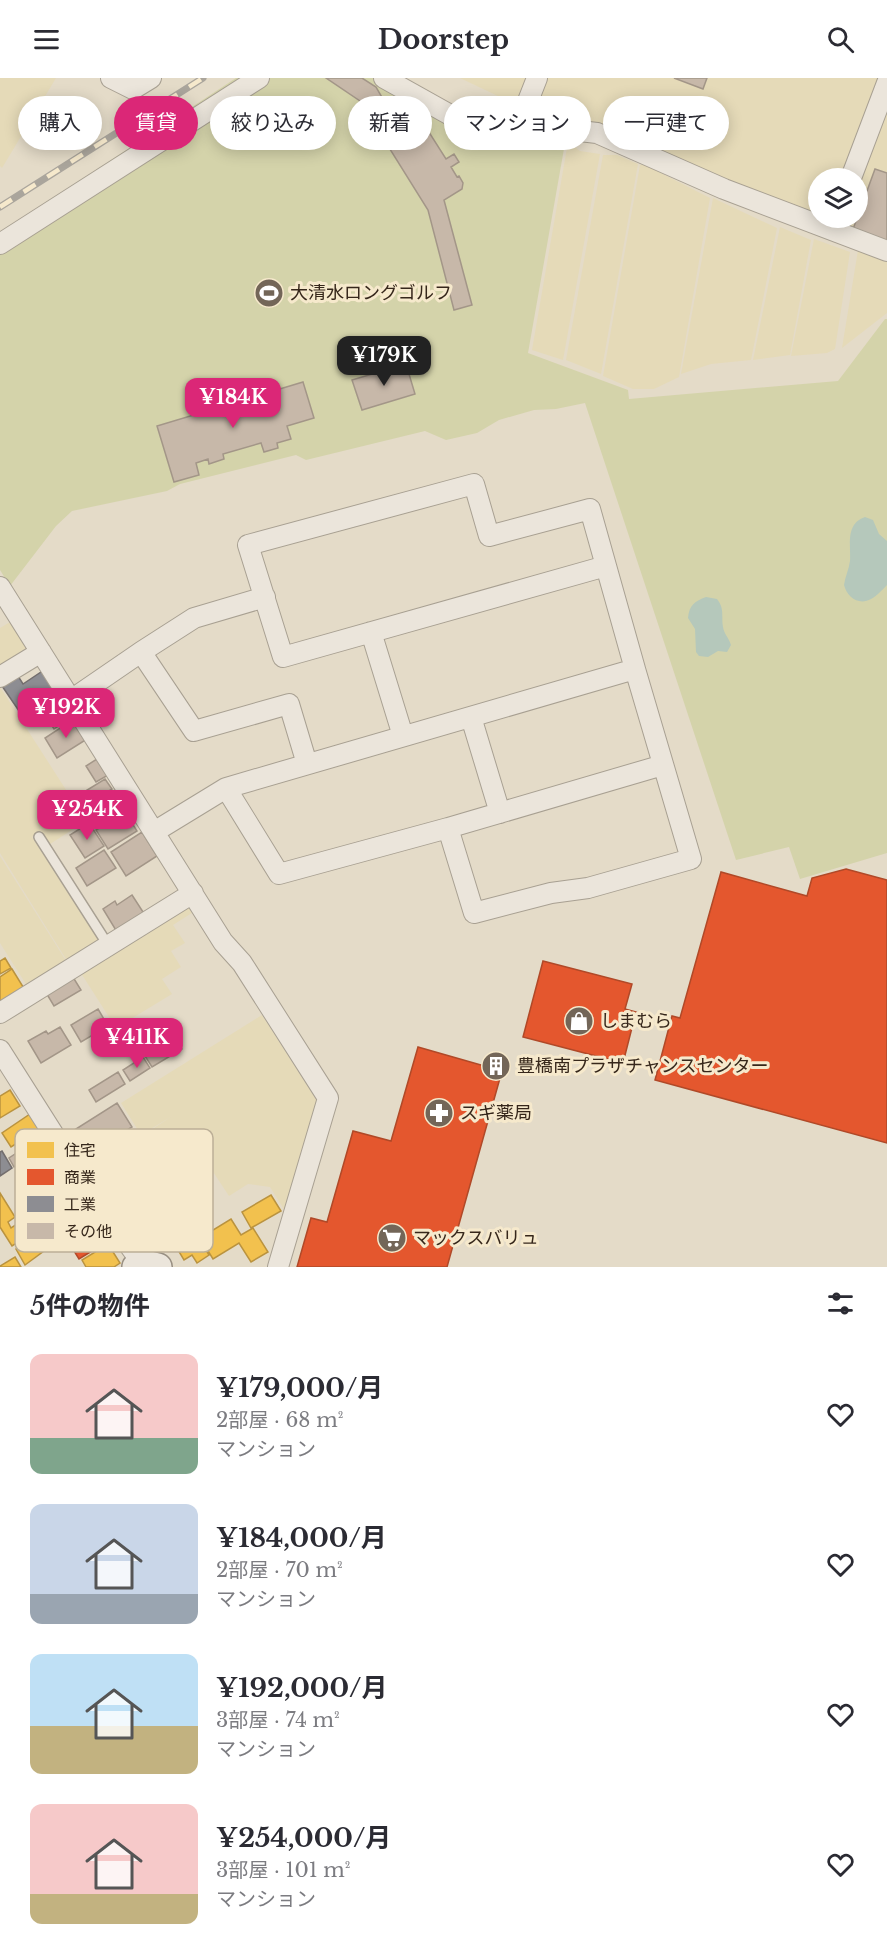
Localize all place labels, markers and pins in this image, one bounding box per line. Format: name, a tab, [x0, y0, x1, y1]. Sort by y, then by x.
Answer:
sports icon: 大清水ロングゴルフ	[253, 277, 285, 309]
place label: 大清水ロングゴルフ	[290, 282, 452, 304]
pin: ¥179K	[342, 336, 426, 387]
pin: ¥184K	[191, 378, 275, 429]
pin: ¥192K	[24, 688, 108, 739]
pin: ¥254K	[45, 790, 129, 841]
shop icon: しまむら	[563, 1005, 595, 1037]
place label: しまむら	[600, 1010, 672, 1032]
pin: ¥411K	[95, 1018, 179, 1069]
building icon: 豊橋南プラザチャンスセンター	[480, 1050, 512, 1082]
place label: 豊橋南プラザチャンスセンター	[517, 1055, 768, 1077]
pharmacy icon: スギ薬局	[423, 1097, 455, 1129]
place label: スギ薬局	[460, 1102, 532, 1124]
supermarket icon: マックスバリュ	[376, 1222, 408, 1254]
place label: マックスバリュ	[413, 1227, 538, 1249]

